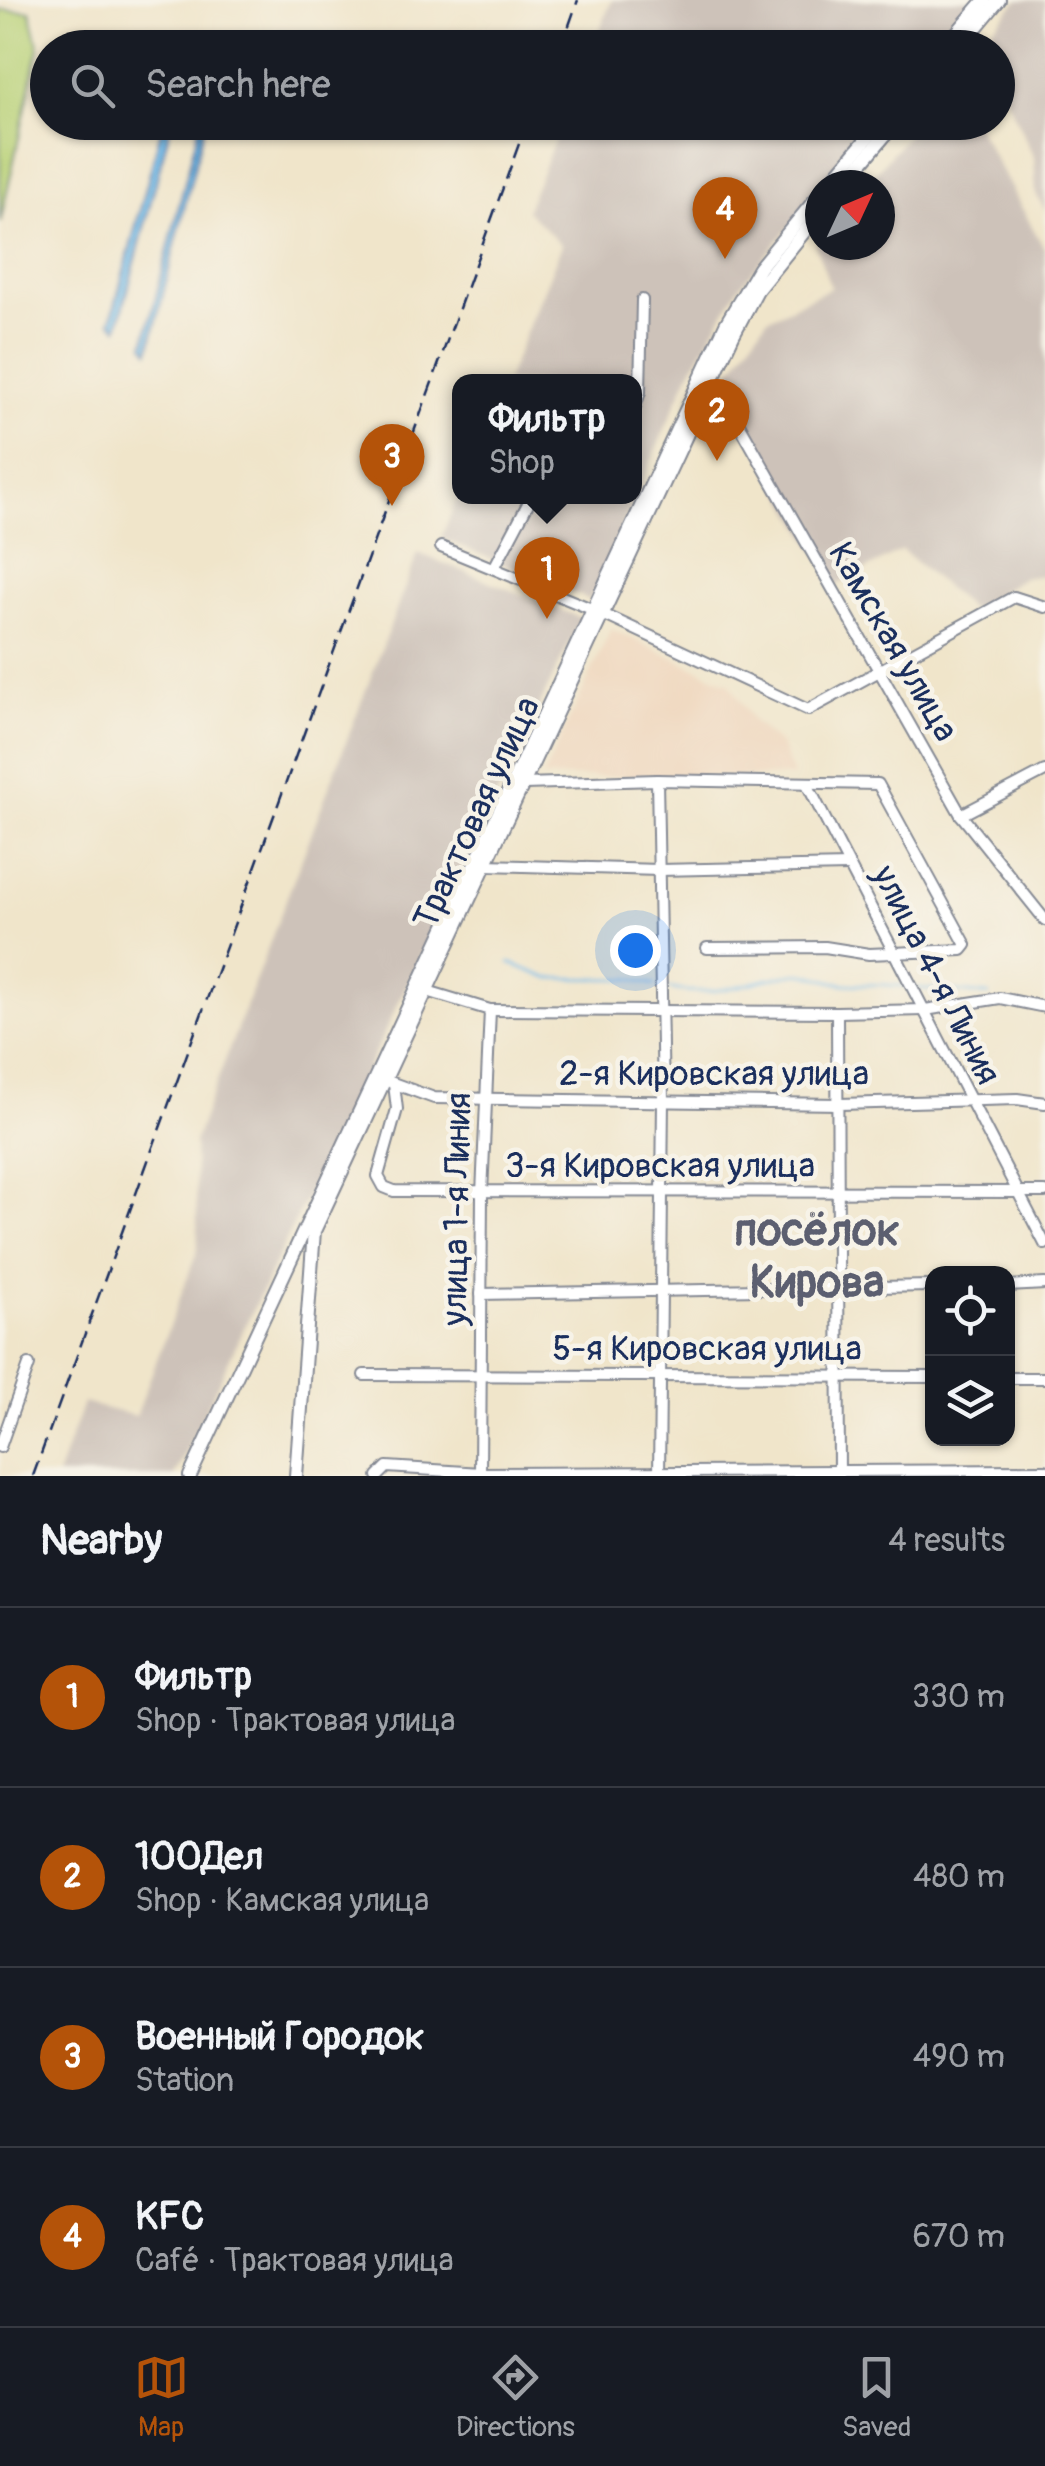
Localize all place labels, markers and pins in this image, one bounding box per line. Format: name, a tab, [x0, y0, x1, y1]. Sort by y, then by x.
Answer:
pin: 4	[692, 176, 758, 259]
pin: 2	[684, 378, 750, 461]
pin: 3	[360, 424, 424, 506]
pin: 1	[514, 536, 580, 619]

